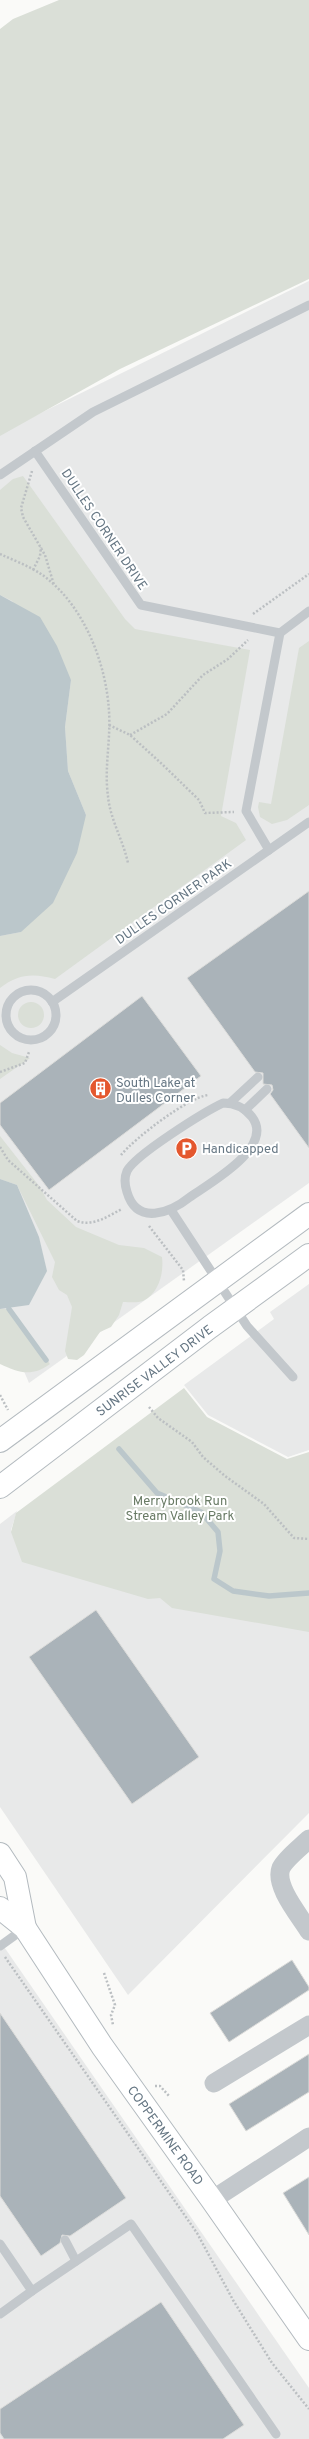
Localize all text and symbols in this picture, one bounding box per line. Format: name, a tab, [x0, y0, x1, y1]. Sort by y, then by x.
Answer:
street label: DULLES CORNER DRIVE	[57, 466, 150, 594]
street label: DULLES CORNER PARK	[113, 856, 235, 949]
building icon: South Lake at Dulles Corner	[88, 1076, 114, 1102]
place label: South Lake at Dulles Corner	[116, 1076, 195, 1107]
parking icon: Handicapped	[174, 1135, 200, 1161]
place label: Handicapped	[202, 1142, 279, 1158]
street label: SUNRISE VALLEY DRIVE	[94, 1322, 217, 1421]
park label: Merrybrook Run Stream Valley Park	[126, 1494, 235, 1525]
street label: COPPERMINE ROAD	[123, 2083, 206, 2189]

